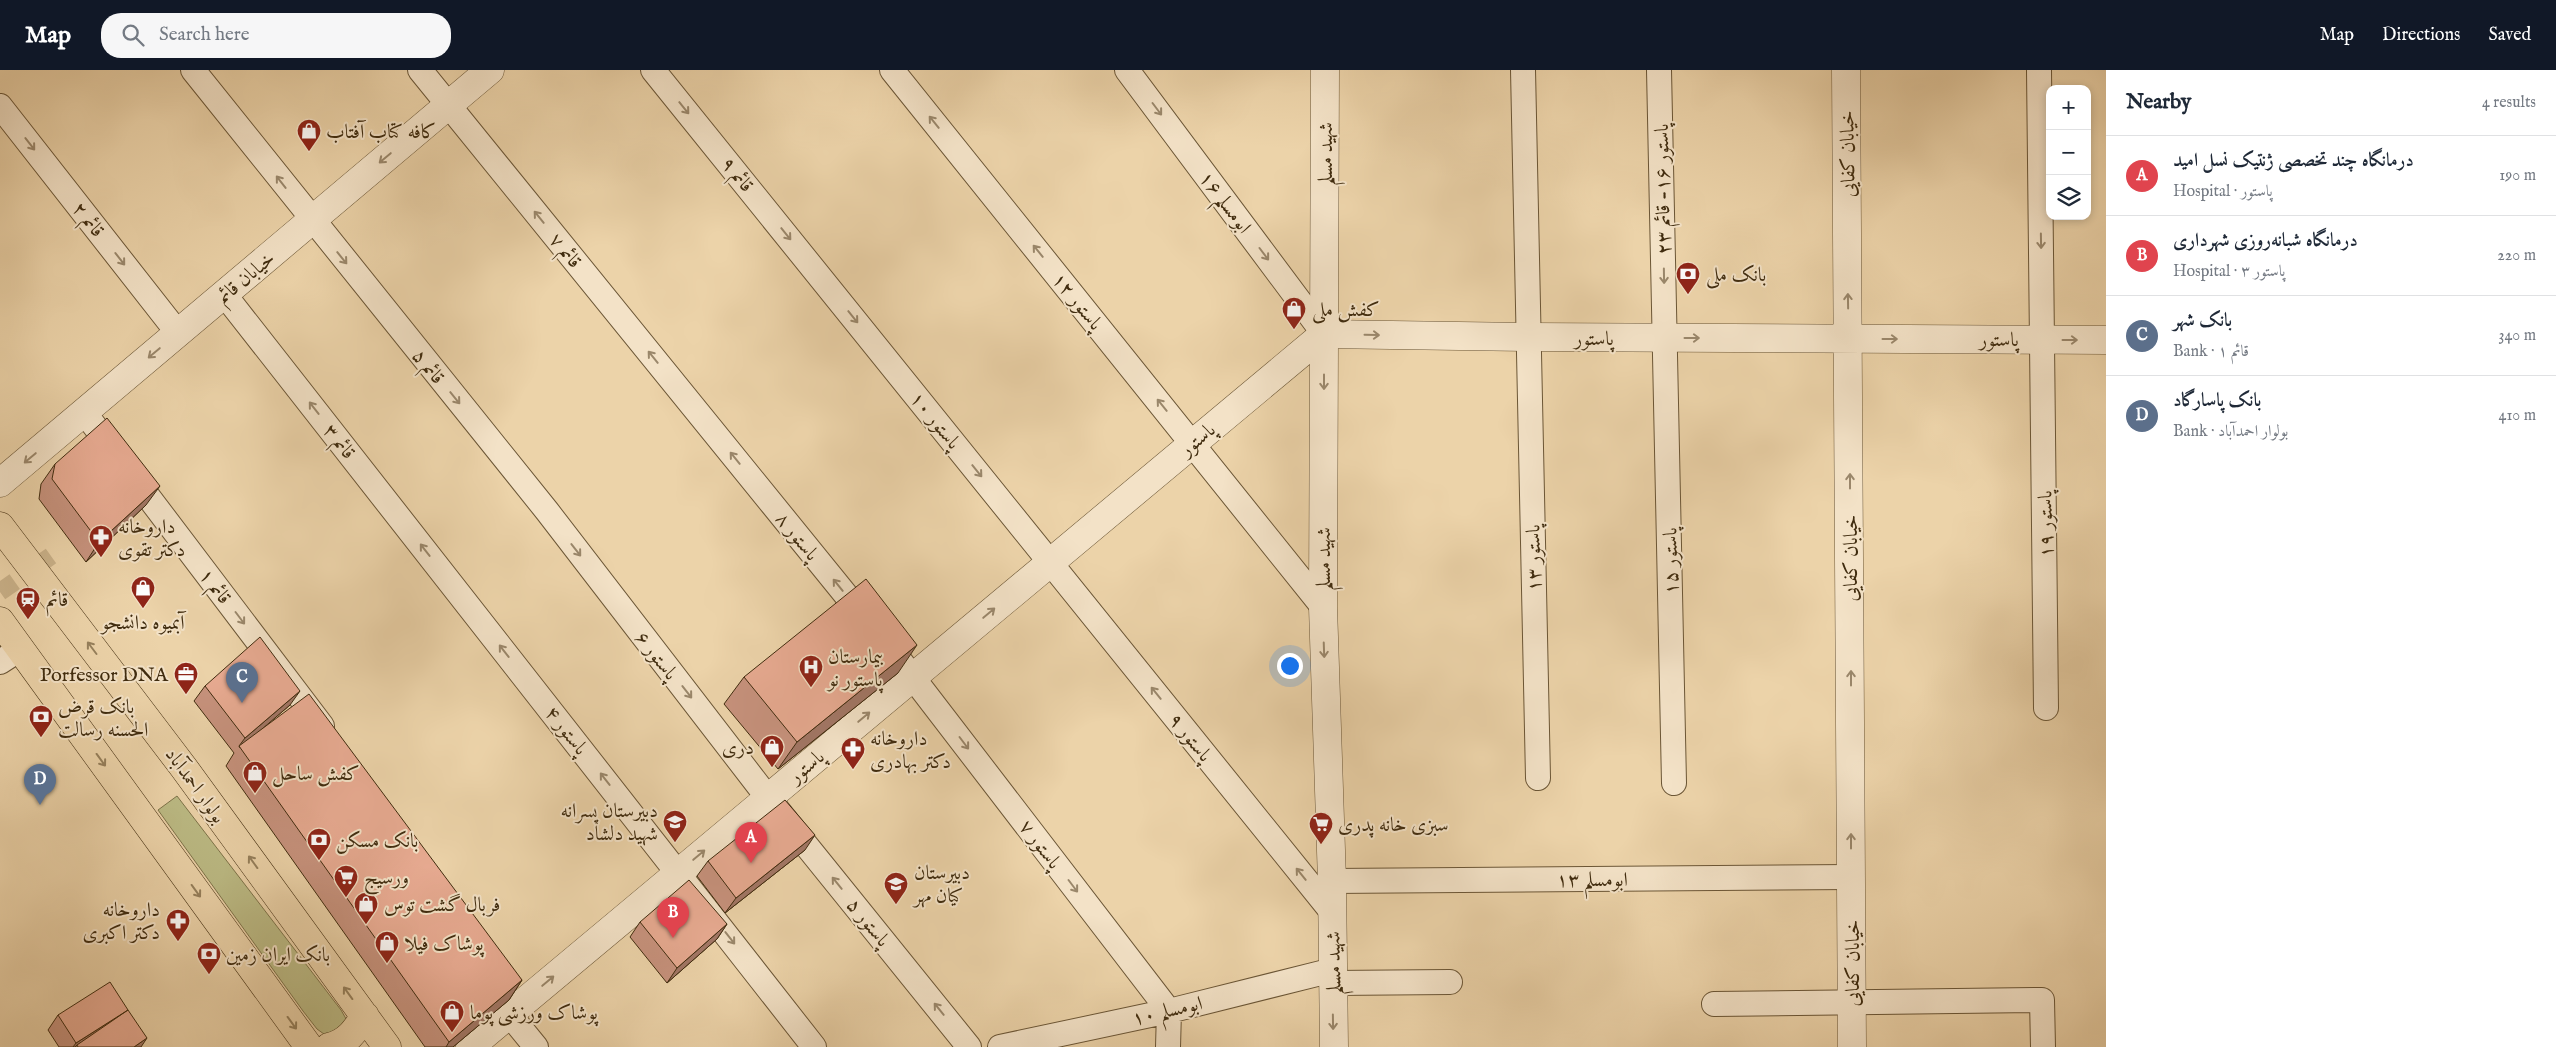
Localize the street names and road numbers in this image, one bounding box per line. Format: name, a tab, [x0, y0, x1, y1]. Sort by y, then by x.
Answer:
street label: خیابان کفایی	[1835, 110, 1862, 198]
street label: شهید مسلم	[1314, 122, 1346, 186]
street label: پاستور ۱۶- قائم ۲۳	[1650, 122, 1681, 255]
street label: قائم ۹	[712, 152, 759, 200]
street label: ابومسلم ۱۶	[1188, 167, 1256, 243]
street label: قائم ۲	[63, 197, 110, 245]
street label: قائم ۷	[540, 228, 587, 276]
street label: خیابان قائم	[211, 246, 283, 313]
street label: پاستور ۱۲	[1045, 268, 1108, 338]
street label: پاستور	[1572, 327, 1615, 353]
street label: پاستور	[1977, 328, 2020, 354]
street label: قائم ۵	[403, 344, 450, 392]
street label: پاستور ۱۰	[903, 387, 966, 457]
street label: پاستور	[1173, 417, 1223, 464]
street label: قائم ۳	[314, 419, 361, 467]
street label: پاستور ۱۹	[2033, 489, 2061, 558]
street label: پاستور ۸	[769, 507, 825, 568]
street label: خیابان کفایی	[1839, 515, 1864, 601]
street label: پاستور ۱۳	[1521, 523, 1549, 592]
street label: پاستور ۱۵	[1658, 526, 1686, 595]
street label: شهید مسلم	[1312, 527, 1344, 591]
street label: قائم ۱	[190, 564, 236, 612]
street label: پاستور ۶	[628, 626, 684, 687]
street label: پاستور ۴	[538, 701, 594, 762]
street label: پاستور ۹	[1162, 708, 1218, 769]
street label: بولوار احمدآباد	[159, 742, 232, 829]
street label: پاستور	[782, 744, 832, 791]
street label: پاستور ۷	[1012, 815, 1067, 876]
street label: ابومسلم ۱۳	[1556, 868, 1628, 900]
street label: پاستور ۵	[840, 893, 896, 954]
street label: خیابان کفایی	[1841, 920, 1866, 1006]
street label: شهید مسلم	[1321, 931, 1355, 995]
street label: ابومسلم ۱۰	[1130, 991, 1207, 1039]

